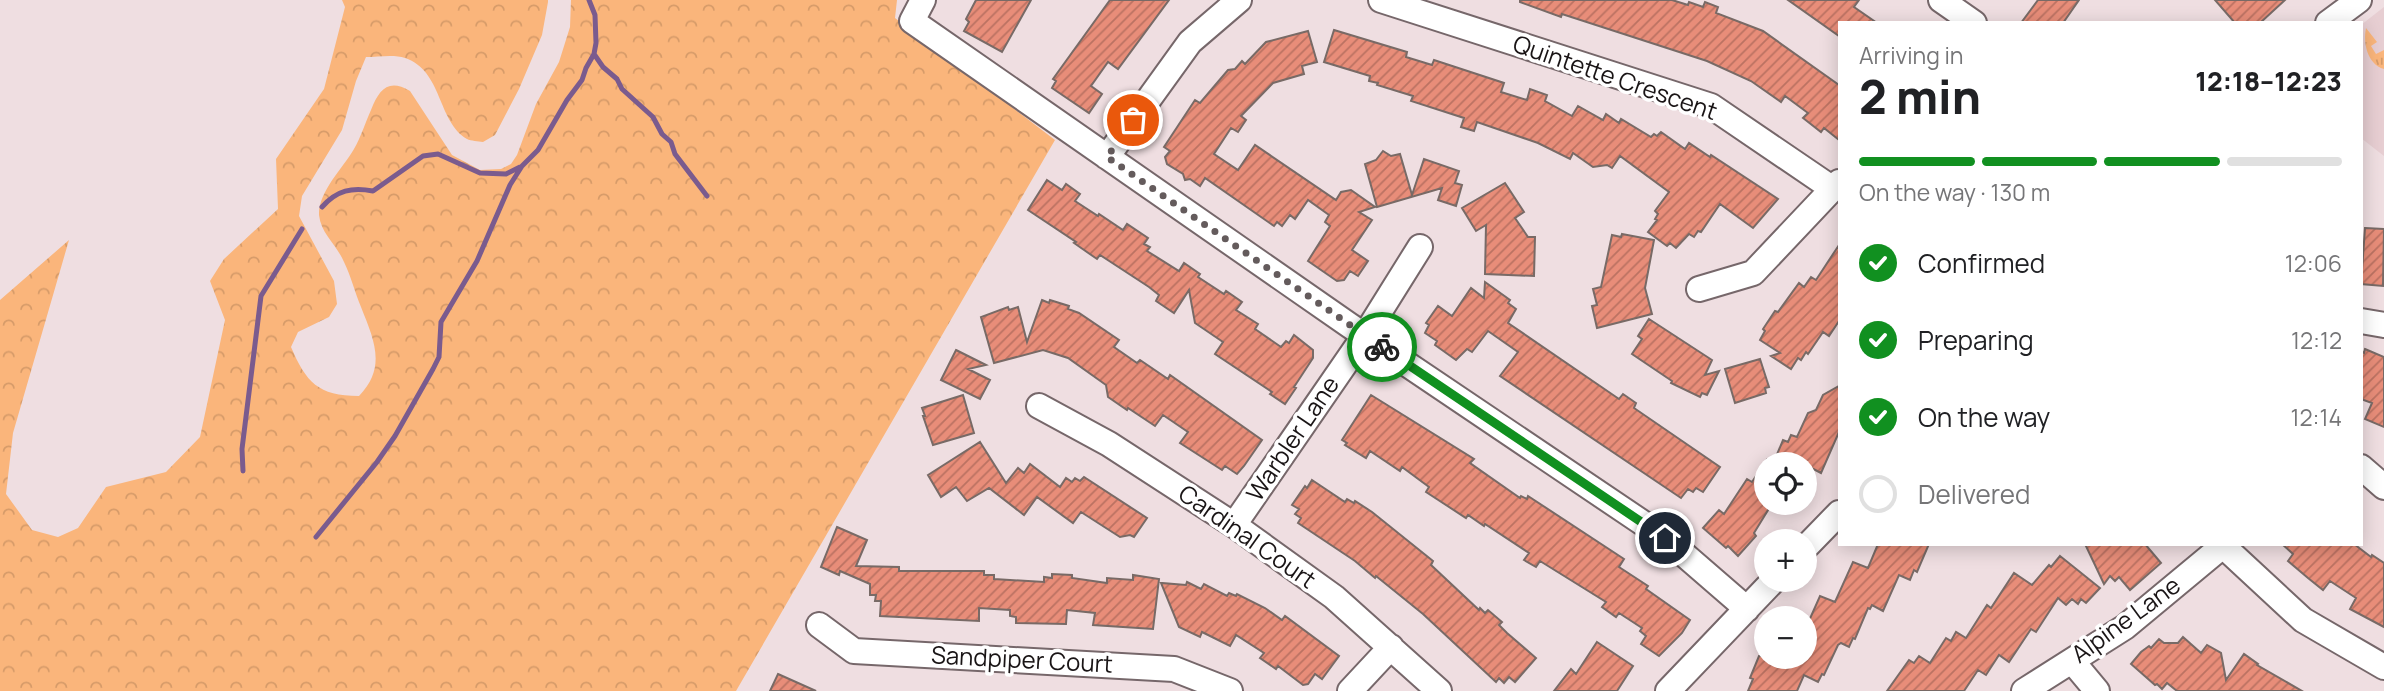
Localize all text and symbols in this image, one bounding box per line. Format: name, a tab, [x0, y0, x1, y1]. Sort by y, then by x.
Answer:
street label: Quintette Crescent	[1509, 26, 1722, 127]
text: Arriving in	[1859, 39, 1964, 71]
text: 12:18–12:23	[2195, 63, 2342, 99]
text: 2 min	[1859, 65, 1981, 128]
pin	[1103, 90, 1163, 150]
icon: bag	[1114, 101, 1152, 139]
text: On the way · 130 m	[1859, 176, 2050, 208]
icon: check	[1859, 244, 1897, 282]
text: Confirmed	[1918, 245, 2045, 281]
text: 12:06	[2285, 247, 2342, 279]
courier	[1347, 312, 1417, 382]
icon: check	[1859, 321, 1897, 359]
text: Preparing	[1918, 322, 2034, 358]
text: 12:12	[2291, 324, 2342, 356]
icon: bike	[1363, 328, 1401, 366]
street label: Warbler Lane	[1238, 369, 1346, 507]
icon: check	[1859, 398, 1897, 436]
text: On the way	[1918, 399, 2050, 435]
text: 12:14	[2291, 401, 2342, 433]
map controls	[1754, 452, 1817, 669]
button: locate	[1754, 452, 1817, 515]
street label: Cardinal Court	[1173, 476, 1323, 595]
text: Delivered	[1918, 476, 2030, 512]
pin	[1635, 508, 1695, 568]
icon: home	[1646, 519, 1684, 557]
button: +	[1754, 529, 1817, 592]
street label: Alpine Lane	[2064, 568, 2186, 670]
button: −	[1754, 606, 1817, 669]
street label: Sandpiper Court	[930, 637, 1114, 680]

